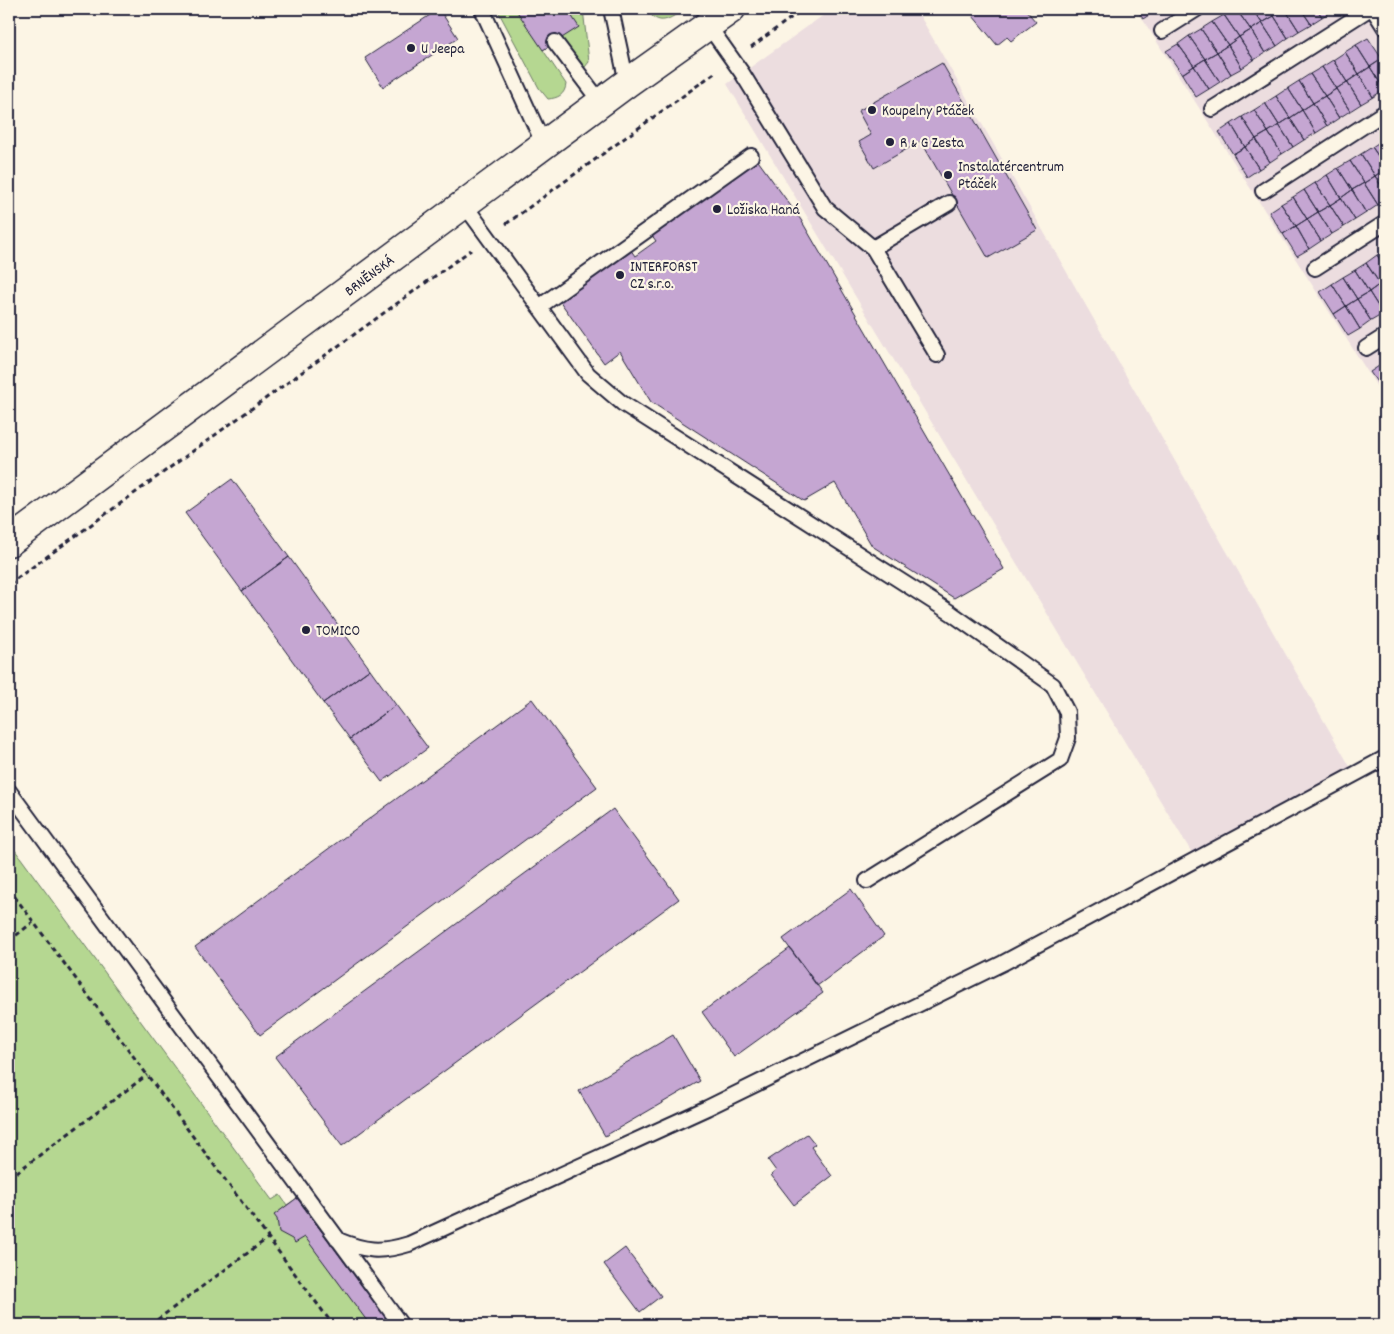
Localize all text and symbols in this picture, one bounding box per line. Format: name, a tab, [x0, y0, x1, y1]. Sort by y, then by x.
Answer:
place label: U Jeepa	[421, 39, 465, 61]
marker: U Jeepa	[405, 42, 417, 54]
place label: Koupelny Ptáček	[882, 101, 974, 123]
marker: Koupelny Ptáček	[866, 104, 878, 116]
place label: R & G Zesta	[900, 133, 965, 155]
marker: R & G Zesta	[884, 136, 896, 148]
place label: Instalatércentrum Ptáček	[958, 157, 1064, 196]
marker: Instalatércentrum Ptáček	[942, 169, 954, 181]
place label: Ložiska Haná	[727, 200, 800, 222]
marker: Ložiska Haná	[711, 203, 723, 215]
street label: BRNĚNSKÁ	[341, 250, 400, 303]
place label: INTERFORST CZ s.r.o.	[630, 257, 697, 296]
marker: INTERFORST CZ s.r.o.	[614, 269, 626, 281]
place label: TOMICO	[316, 621, 360, 643]
marker: TOMICO	[300, 624, 312, 636]

